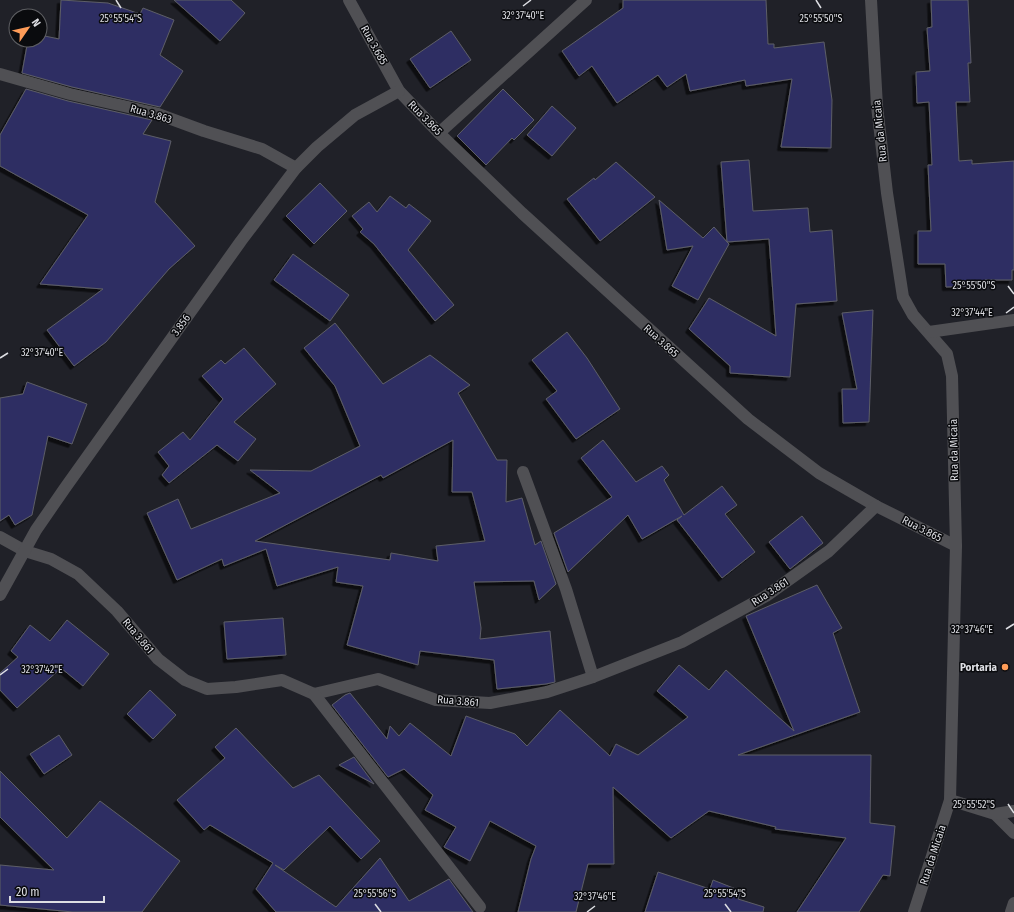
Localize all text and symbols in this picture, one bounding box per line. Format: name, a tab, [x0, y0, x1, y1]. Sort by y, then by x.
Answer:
north arrow	[8, 8, 48, 48]
text: 32°37'40"E	[502, 10, 544, 22]
text: 25°55'54"S	[100, 13, 142, 25]
text: 25°55'50"S	[800, 13, 842, 25]
text: N	[29, 16, 43, 29]
street label: Rua 3.685	[358, 23, 390, 67]
street label: Rua 3.865	[405, 98, 445, 138]
street label: Rua da Micaia	[870, 99, 890, 163]
street label: Rua 3.863	[129, 102, 173, 126]
text: 25°55'50"S	[953, 280, 995, 292]
text: 32°37'44"E	[951, 307, 993, 319]
street label: 3.856	[169, 311, 193, 338]
street label: Rua 3.865	[641, 322, 681, 360]
text: 32°37'40"E	[21, 347, 63, 359]
street label: Rua da Micaia	[947, 419, 961, 481]
street label: Rua 3.865	[900, 513, 944, 545]
street label: Rua 3.861	[749, 575, 791, 609]
street label: Rua 3.861	[120, 616, 156, 656]
text: 32°37'46"E	[951, 624, 993, 636]
place label: Portaria	[960, 661, 998, 674]
marker: Portaria	[1000, 662, 1010, 672]
text: 32°37'42"E	[21, 664, 63, 676]
street label: Rua 3.861	[437, 693, 479, 709]
text: 25°55'52"S	[953, 799, 995, 811]
street label: Rua da Micaia	[917, 823, 949, 887]
scale bar	[10, 878, 104, 904]
text: 20 m	[16, 885, 40, 899]
text: 25°55'56"S	[354, 888, 396, 900]
text: 25°55'54"S	[704, 888, 746, 900]
text: 32°37'46"E	[574, 891, 616, 903]

